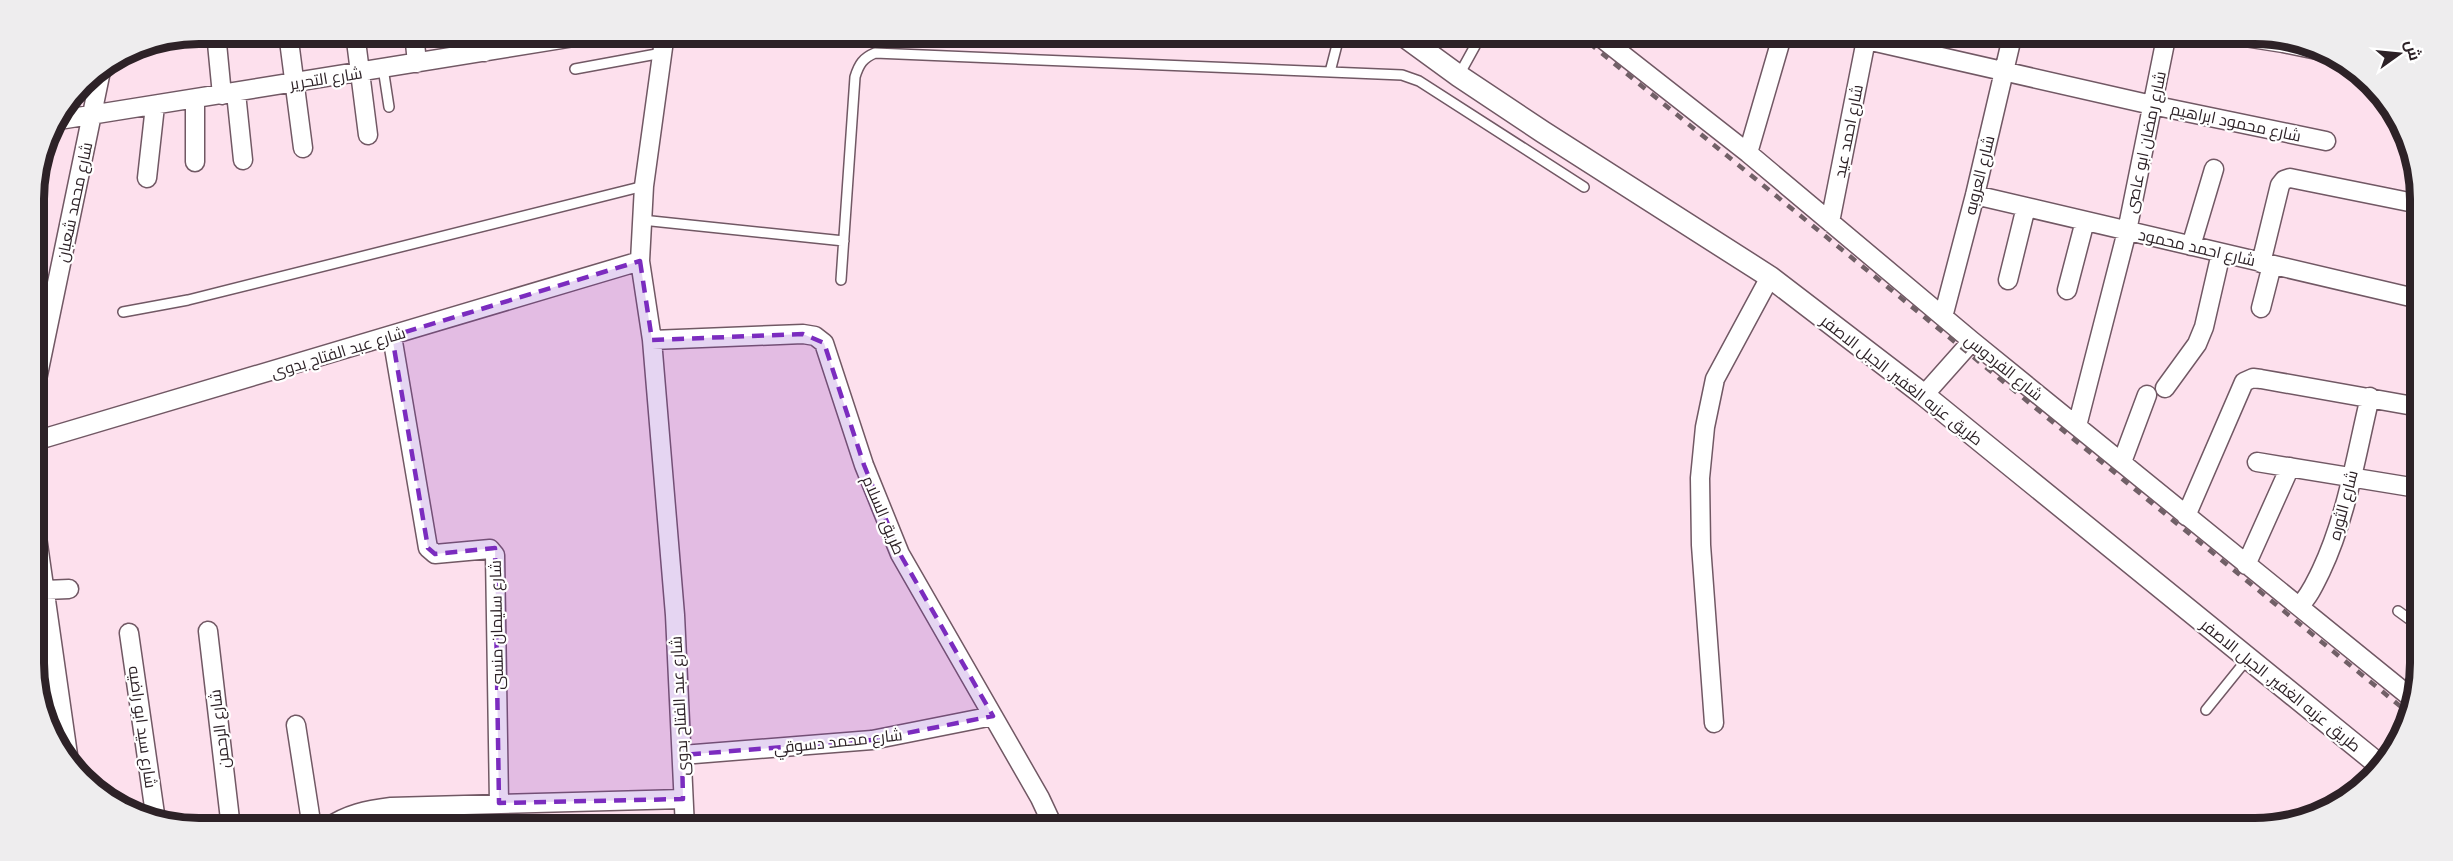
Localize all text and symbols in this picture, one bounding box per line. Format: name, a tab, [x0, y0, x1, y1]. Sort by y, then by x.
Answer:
north arrow	[2369, 24, 2429, 84]
text: ش	[2401, 38, 2426, 63]
street label: شارع التحرير	[287, 62, 364, 96]
street label: شارع رمضان ابو عاصى	[2120, 69, 2172, 215]
street label: شارع احمد عيد	[1829, 83, 1869, 180]
street label: شارع محمود ابراهيم	[2169, 98, 2303, 148]
street label: شارع العروبه	[1959, 133, 2000, 217]
street label: شارع محمد شعبان	[52, 140, 98, 264]
street label: شارع احمد محمود	[2136, 224, 2258, 272]
street label: طريق عزبه الغفير, الجبل الاصفر	[1816, 310, 1987, 450]
street label: شارع عبد الفتاح بدوى	[268, 322, 408, 384]
street label: شارع الفردوس	[1960, 329, 2047, 406]
street label: شارع الثوره	[2324, 468, 2364, 543]
street label: طريق السلام	[857, 472, 910, 558]
street label: شارع سليمان منسى	[485, 560, 509, 690]
street label: طريق عزبه الغفير, الجبل الاصفر	[2195, 614, 2365, 757]
street label: شارع عبد الفتاح بدوى	[665, 636, 695, 776]
street label: شارع سيد ابو راضيه	[123, 664, 161, 790]
street label: شارع الرحمن	[204, 688, 236, 770]
street label: شارع محمد دسوقي	[773, 724, 904, 762]

